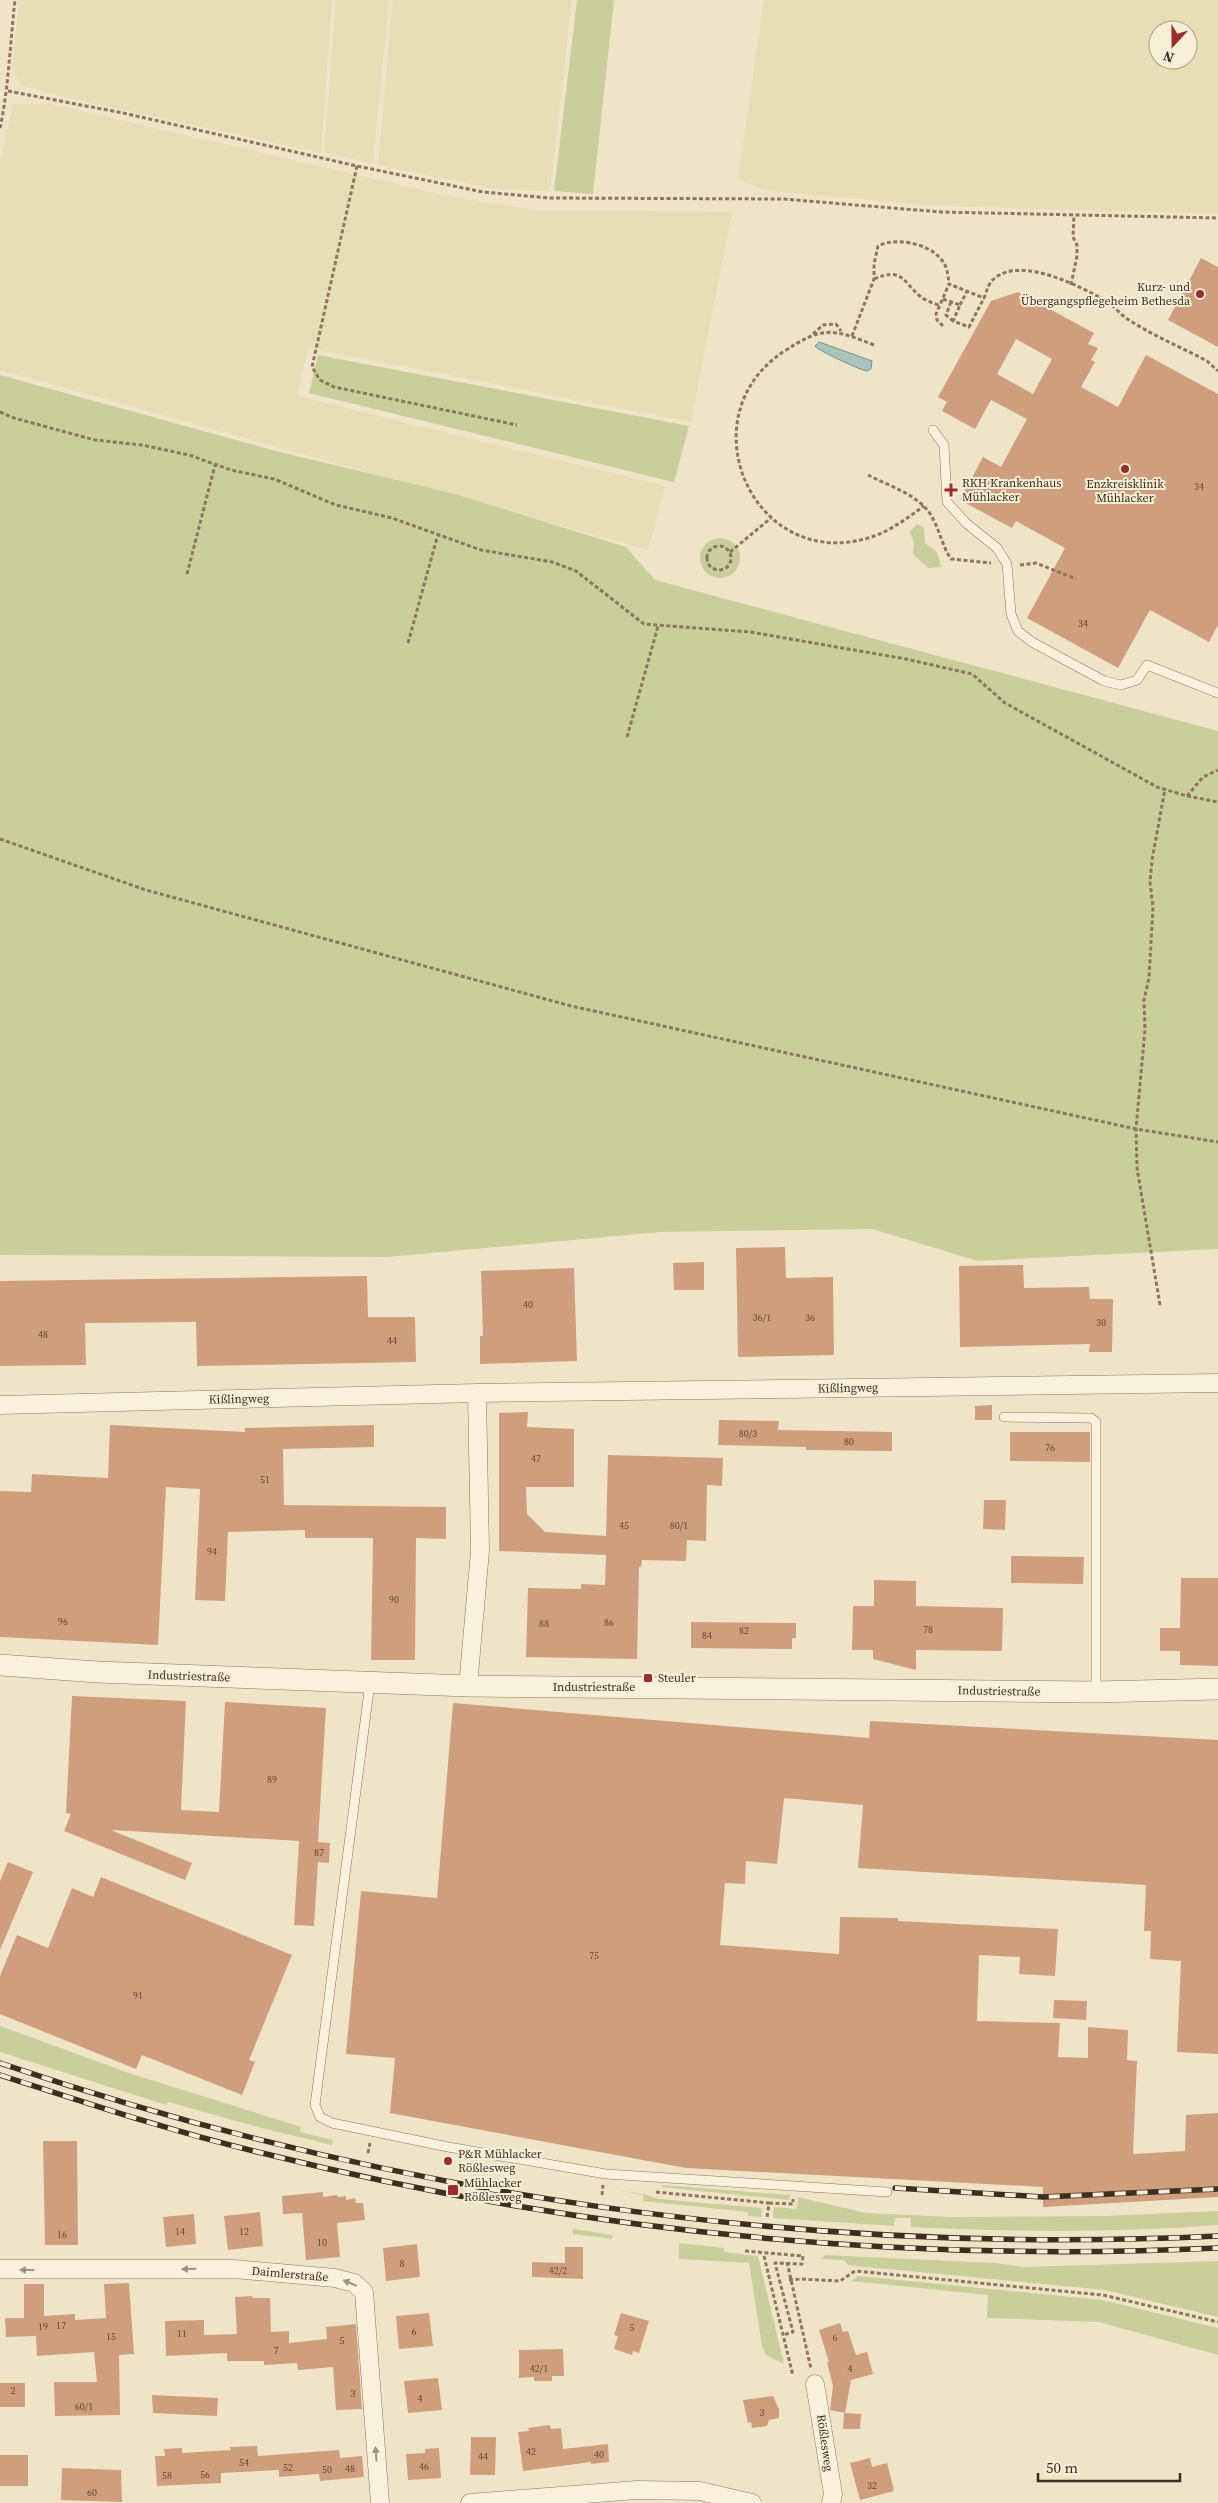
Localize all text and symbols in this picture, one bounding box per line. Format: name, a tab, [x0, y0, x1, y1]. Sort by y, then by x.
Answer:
north arrow	[1148, 20, 1198, 70]
text: N	[1160, 46, 1177, 68]
place label: Kurz- und Übergangspflegeheim Bethesda	[1021, 279, 1191, 309]
marker: Kurz- und Übergangspflegeheim Bethesda	[1194, 288, 1206, 300]
marker: Enzkreisklinik Mühlacker	[1119, 463, 1131, 475]
place label: RKH Krankenhaus Mühlacker	[962, 475, 1062, 505]
place label: Enzkreisklinik Mühlacker	[1086, 476, 1164, 506]
house number: 34	[1194, 480, 1204, 493]
marker: RKH Krankenhaus Mühlacker	[944, 483, 958, 497]
house number: 34	[1078, 617, 1088, 630]
house number: 40	[523, 1298, 533, 1311]
house number: 36/1	[753, 1311, 771, 1324]
house number: 36	[805, 1311, 815, 1324]
house number: 30	[1096, 1316, 1106, 1329]
house number: 48	[38, 1328, 48, 1341]
house number: 44	[387, 1334, 397, 1347]
street label: Kißlingweg	[818, 1379, 878, 1397]
street label: Kißlingweg	[209, 1390, 269, 1408]
house number: 80/3	[739, 1427, 757, 1440]
house number: 80	[844, 1435, 854, 1448]
house number: 76	[1045, 1441, 1055, 1454]
house number: 47	[531, 1452, 541, 1465]
house number: 51	[260, 1473, 270, 1486]
house number: 45	[619, 1519, 629, 1532]
house number: 80/1	[670, 1519, 688, 1532]
house number: 94	[207, 1545, 217, 1558]
house number: 90	[389, 1593, 399, 1606]
house number: 96	[58, 1615, 68, 1628]
house number: 86	[604, 1616, 614, 1629]
house number: 88	[539, 1617, 549, 1630]
house number: 78	[923, 1623, 933, 1636]
house number: 82	[739, 1624, 749, 1637]
house number: 84	[702, 1629, 712, 1642]
street label: Industriestraße	[147, 1667, 231, 1685]
place label: Steuler	[658, 1670, 696, 1686]
marker: Steuler	[642, 1672, 654, 1684]
street label: Industriestraße	[553, 1679, 635, 1695]
street label: Industriestraße	[958, 1682, 1040, 1700]
house number: 89	[267, 1773, 277, 1786]
house number: 87	[314, 1846, 324, 1859]
house number: 75	[589, 1949, 599, 1962]
house number: 91	[133, 1989, 143, 2002]
place label: P&R Mühlacker Rößlesweg	[458, 2146, 542, 2176]
marker: P&R Mühlacker Rößlesweg	[442, 2155, 454, 2167]
place label: Mühlacker Rößlesweg	[464, 2175, 522, 2205]
marker: Mühlacker Rößlesweg	[446, 2183, 460, 2197]
house number: 14	[175, 2225, 185, 2238]
house number: 12	[239, 2225, 249, 2238]
house number: 16	[57, 2228, 67, 2241]
house number: 10	[317, 2236, 327, 2249]
house number: 8	[400, 2257, 405, 2270]
street label: Daimlerstraße	[251, 2263, 329, 2285]
house number: 42/2	[549, 2264, 567, 2277]
one-way arrow	[181, 2265, 197, 2273]
one-way arrow	[18, 2266, 34, 2274]
one-way arrow	[343, 2279, 357, 2287]
house number: 17	[56, 2319, 66, 2332]
house number: 19	[38, 2320, 48, 2333]
house number: 5	[630, 2321, 635, 2334]
house number: 6	[412, 2325, 417, 2338]
house number: 11	[177, 2327, 187, 2340]
house number: 15	[106, 2330, 116, 2343]
house number: 6	[833, 2331, 838, 2344]
house number: 5	[340, 2334, 345, 2347]
house number: 7	[274, 2344, 279, 2357]
house number: 42/1	[530, 2362, 548, 2375]
house number: 4	[848, 2362, 853, 2375]
house number: 2	[11, 2384, 16, 2397]
house number: 3	[351, 2387, 356, 2400]
house number: 4	[418, 2392, 423, 2405]
house number: 60/1	[75, 2400, 93, 2413]
house number: 3	[760, 2406, 765, 2419]
street label: Rößlesweg	[813, 2413, 837, 2473]
house number: 42	[526, 2445, 536, 2458]
one-way arrow	[372, 2446, 380, 2462]
house number: 40	[594, 2448, 604, 2461]
house number: 44	[478, 2450, 488, 2463]
scale bar	[1038, 2450, 1180, 2482]
house number: 54	[239, 2456, 249, 2469]
text: 50 m	[1046, 2457, 1078, 2478]
house number: 46	[419, 2460, 429, 2473]
house number: 52	[283, 2461, 293, 2474]
house number: 48	[345, 2462, 355, 2475]
house number: 50	[322, 2463, 332, 2476]
house number: 56	[200, 2468, 210, 2481]
house number: 58	[162, 2469, 172, 2482]
house number: 32	[867, 2479, 877, 2492]
house number: 60	[87, 2486, 97, 2499]

